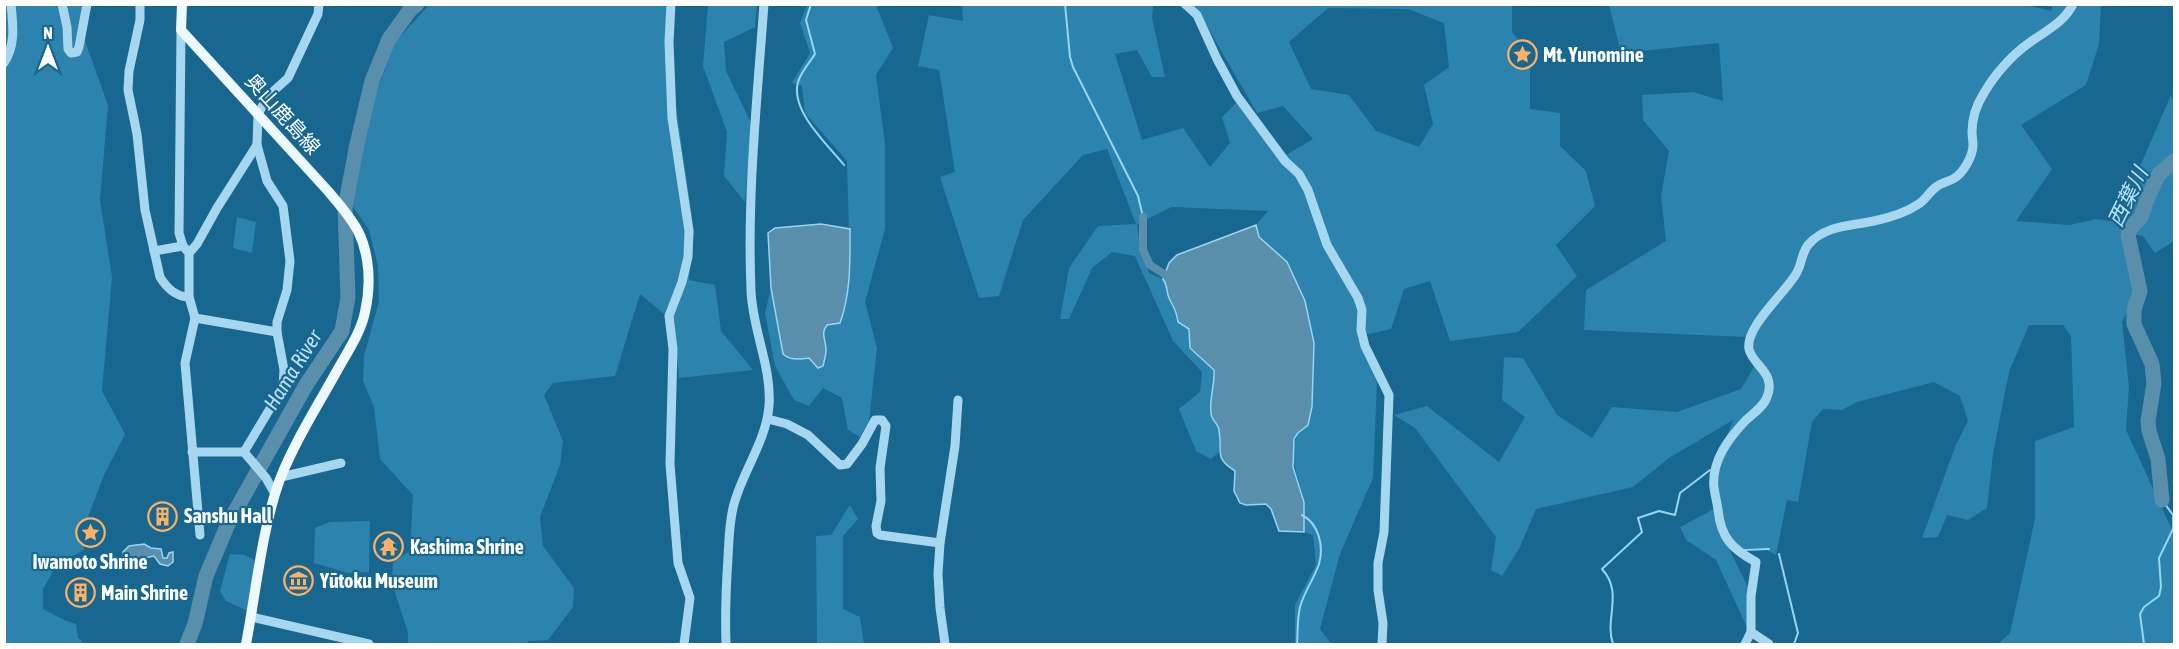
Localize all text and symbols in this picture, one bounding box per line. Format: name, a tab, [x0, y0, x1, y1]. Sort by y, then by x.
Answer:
north arrow	[18, 18, 78, 78]
text: N	[43, 24, 53, 42]
place icon: Mt. Yunomine	[1506, 39, 1538, 71]
place label: Mt. Yunomine	[1543, 43, 1644, 66]
street label: 奥山鹿島線	[241, 69, 325, 159]
water label: 西葉川	[2103, 161, 2153, 230]
water label: Hama River	[258, 325, 326, 414]
building icon: Sanshu Hall	[147, 500, 179, 532]
place label: Sanshu Hall	[184, 504, 273, 527]
place icon: Iwamoto Shrine	[74, 516, 106, 548]
temple icon: Kashima Shrine	[373, 531, 405, 563]
place label: Kashima Shrine	[410, 535, 524, 558]
place label: Iwamoto Shrine	[32, 550, 148, 573]
museum icon: Yūtoku Museum	[283, 565, 315, 597]
place label: Yūtoku Museum	[319, 569, 438, 592]
building icon: Main Shrine	[64, 577, 96, 609]
place label: Main Shrine	[101, 581, 188, 604]

